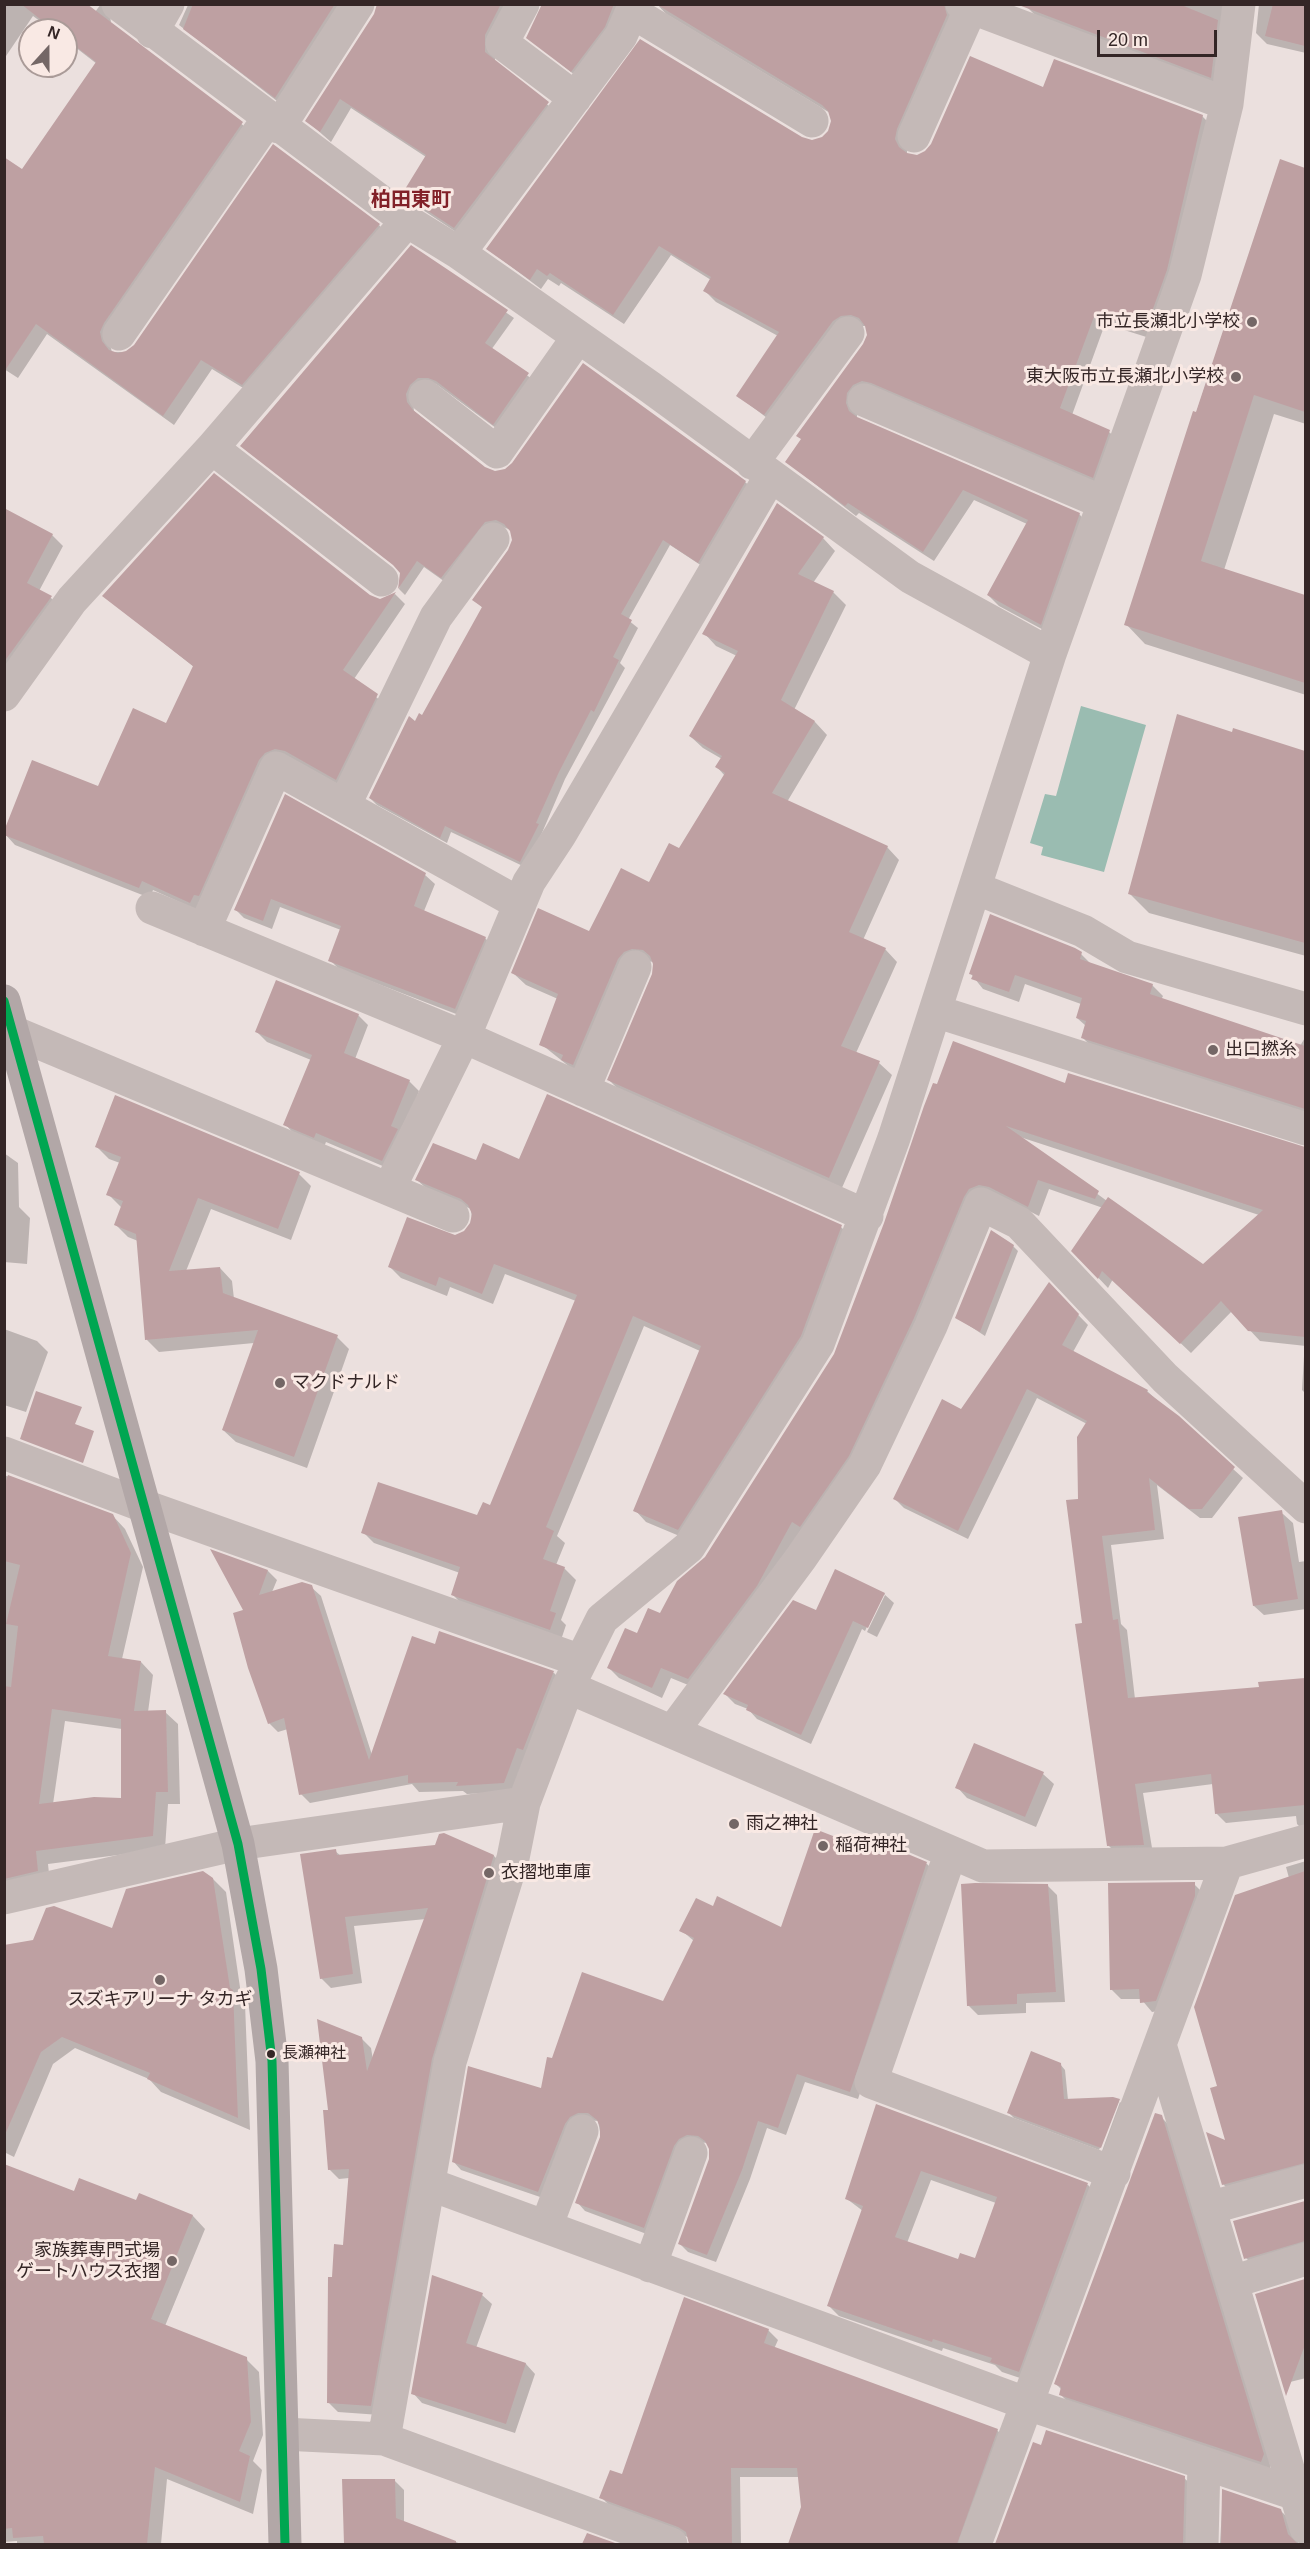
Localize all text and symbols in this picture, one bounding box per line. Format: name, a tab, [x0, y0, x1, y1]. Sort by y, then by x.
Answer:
north arrow	[18, 18, 78, 78]
scale bar	[1100, 18, 1220, 56]
text: N	[45, 23, 62, 43]
text: 20 m	[1108, 30, 1148, 50]
district label: 柏田東町	[371, 188, 451, 212]
place label: 市立長瀬北小学校	[1096, 311, 1240, 333]
marker: 市立長瀬北小学校	[1245, 315, 1259, 329]
place label: 東大阪市立長瀬北小学校	[1026, 366, 1224, 388]
marker: 東大阪市立長瀬北小学校	[1229, 370, 1243, 384]
place label: 出口撚糸	[1225, 1039, 1297, 1061]
marker: 出口撚糸	[1206, 1043, 1220, 1057]
place label: マクドナルド	[292, 1372, 400, 1394]
marker: マクドナルド	[273, 1376, 287, 1390]
place label: 雨之神社	[746, 1813, 818, 1835]
marker: 雨之神社	[727, 1817, 741, 1831]
place label: 稲荷神社	[835, 1835, 907, 1857]
marker: 稲荷神社	[816, 1839, 830, 1853]
place label: 衣摺地車庫	[501, 1862, 591, 1884]
marker: 衣摺地車庫	[482, 1866, 496, 1880]
marker: スズキアリーナ タカギ	[153, 1973, 167, 1987]
place label: スズキアリーナ タカギ	[67, 1989, 253, 2011]
place label: 長瀬神社	[282, 2044, 346, 2064]
marker: 長瀬神社	[265, 2048, 277, 2060]
place label: 家族葬専門式場 ゲートハウス衣摺	[16, 2240, 160, 2282]
marker: 家族葬専門式場 ゲートハウス衣摺	[165, 2254, 179, 2268]

